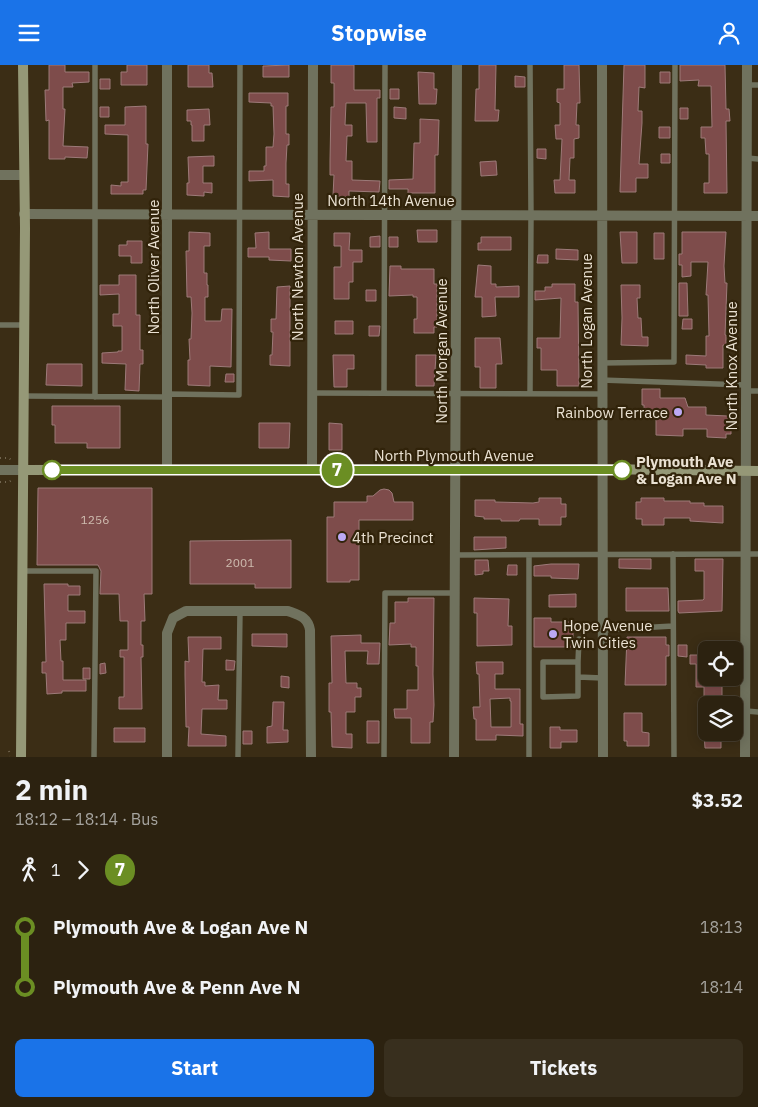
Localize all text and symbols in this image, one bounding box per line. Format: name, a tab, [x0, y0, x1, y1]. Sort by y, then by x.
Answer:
text: Stopwise	[331, 18, 427, 47]
icon: menu	[15, 19, 43, 47]
icon: person	[715, 19, 743, 47]
street label: North 14th Avenue	[327, 191, 455, 210]
street label: North Newton Avenue	[288, 193, 307, 341]
street label: North Oliver Avenue	[144, 200, 163, 334]
street label: North Logan Avenue	[577, 253, 596, 389]
street label: North Morgan Avenue	[432, 278, 451, 424]
street label: North Knox Avenue	[722, 301, 741, 431]
place label: Rainbow Terrace	[556, 403, 668, 422]
marker: Rainbow Terrace	[672, 406, 684, 418]
street label: North Plymouth Avenue	[374, 446, 534, 465]
place label: Plymouth Ave & Logan Ave N	[636, 452, 737, 488]
line badge: 7	[321, 454, 353, 486]
text: 7	[332, 458, 342, 481]
unlabelled marker	[42, 460, 62, 480]
marker: Plymouth Ave & Logan Ave N	[612, 460, 632, 480]
house number: 1256	[81, 512, 109, 527]
place label: 4th Precinct	[352, 528, 434, 547]
marker: 4th Precinct	[336, 531, 348, 543]
house number: 2001	[226, 555, 254, 570]
place label: Hope Avenue Twin Cities	[563, 616, 653, 652]
marker: Hope Avenue Twin Cities	[547, 628, 559, 640]
map controls	[698, 641, 743, 741]
button: locate	[698, 641, 743, 686]
button: layers	[698, 696, 743, 741]
text: 2 min	[15, 771, 88, 808]
text: $3.52	[691, 788, 743, 812]
text: 18:12 – 18:14 · Bus	[15, 809, 158, 829]
icon: walk	[15, 856, 43, 884]
icon: forward	[69, 856, 97, 884]
text: 7	[115, 858, 125, 881]
text: 1	[51, 860, 61, 880]
text: Plymouth Ave & Logan Ave N	[53, 915, 308, 939]
text: 18:13	[700, 917, 743, 937]
text: Plymouth Ave & Penn Ave N	[53, 975, 301, 999]
text: 18:14	[700, 977, 743, 997]
button: Start	[15, 1039, 374, 1097]
button: Tickets	[384, 1039, 743, 1097]

